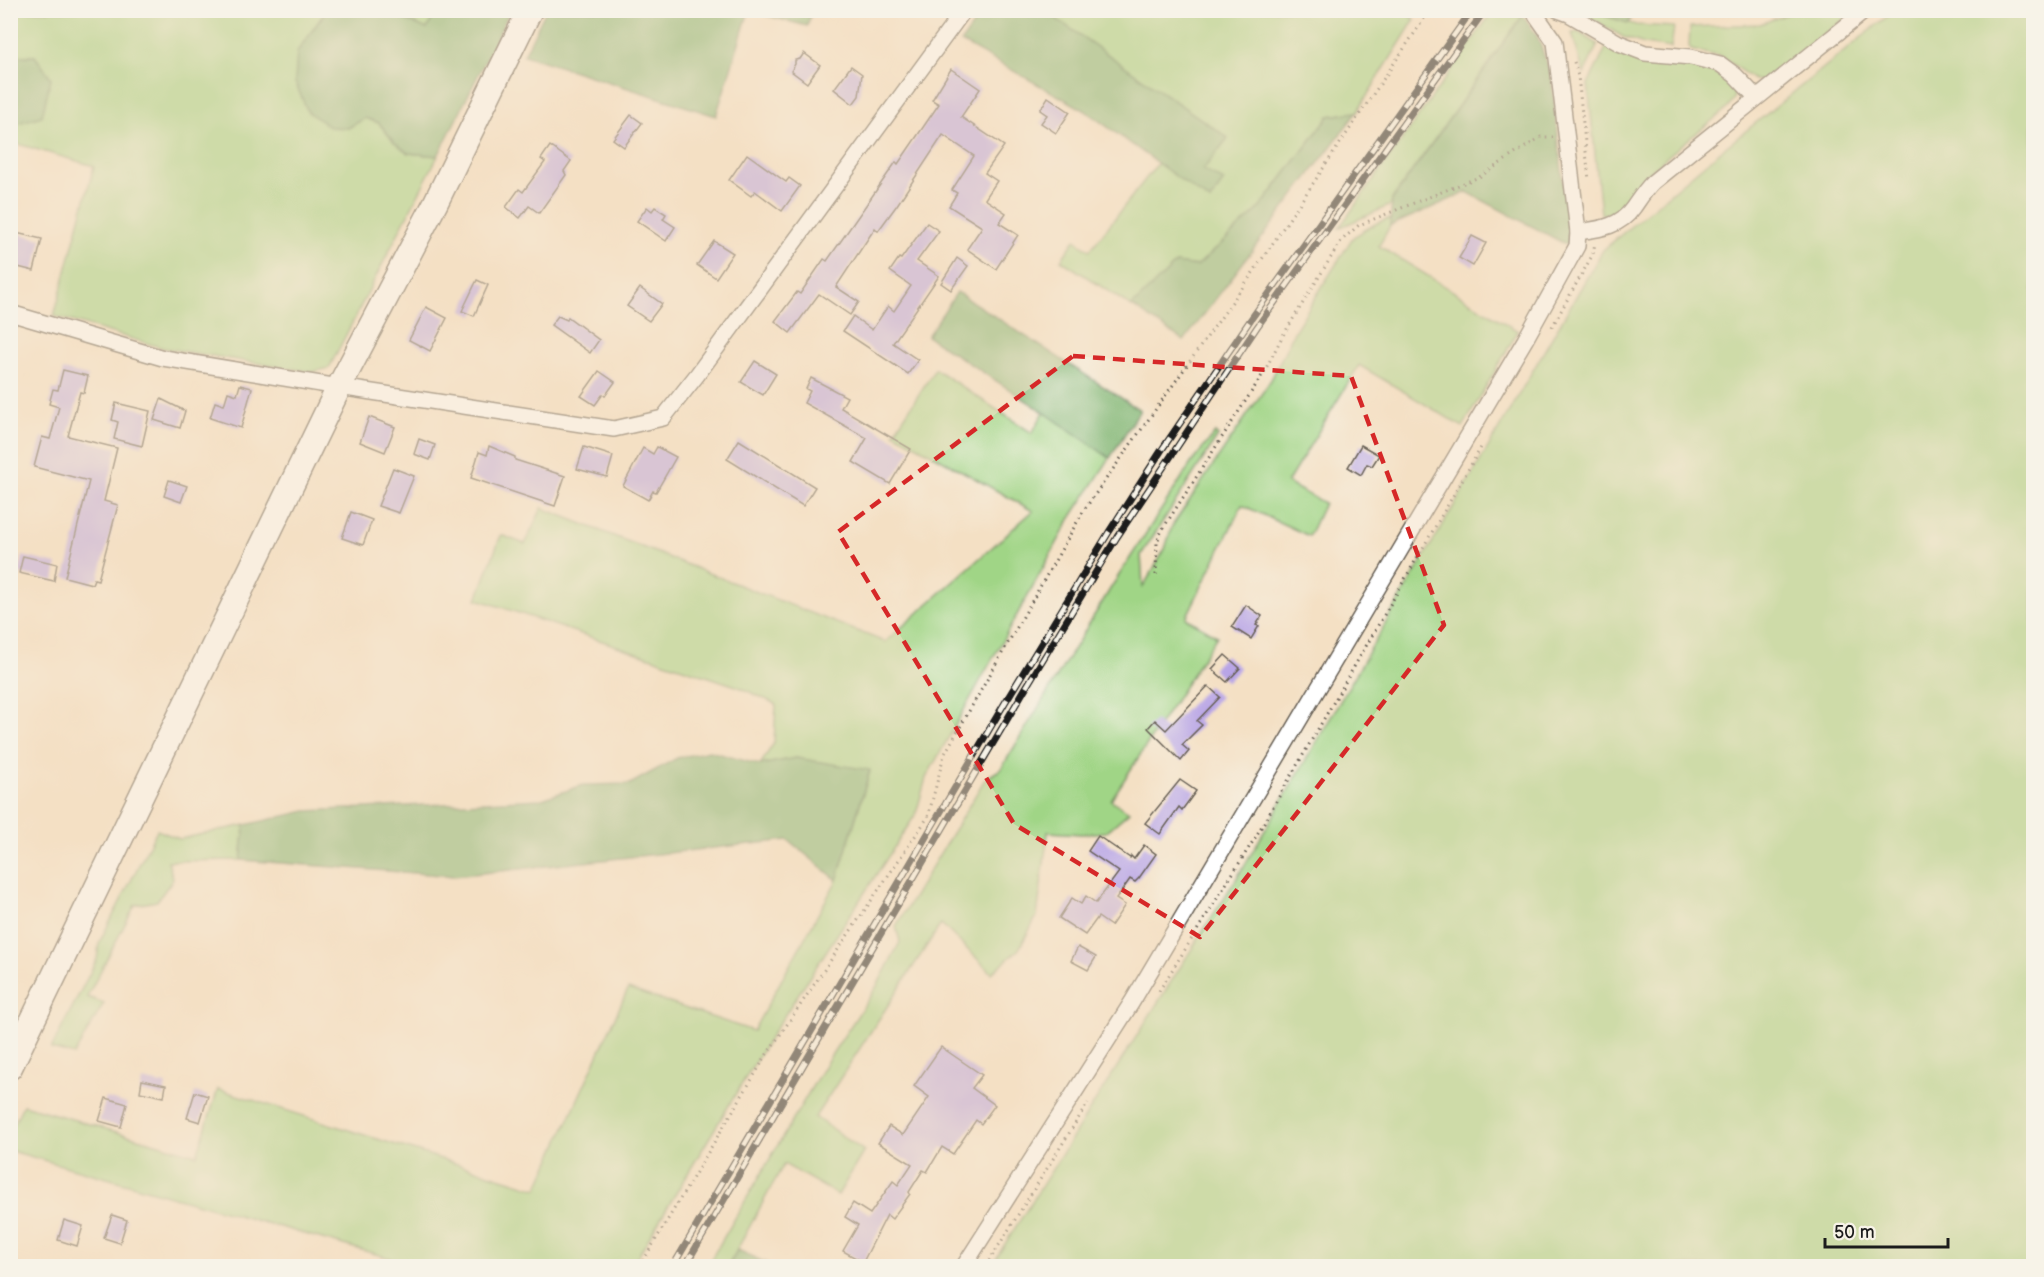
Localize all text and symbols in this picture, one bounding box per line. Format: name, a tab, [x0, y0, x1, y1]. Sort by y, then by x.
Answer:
scale bar	[1825, 1211, 1948, 1249]
text: 50 m	[1834, 1222, 1875, 1243]

